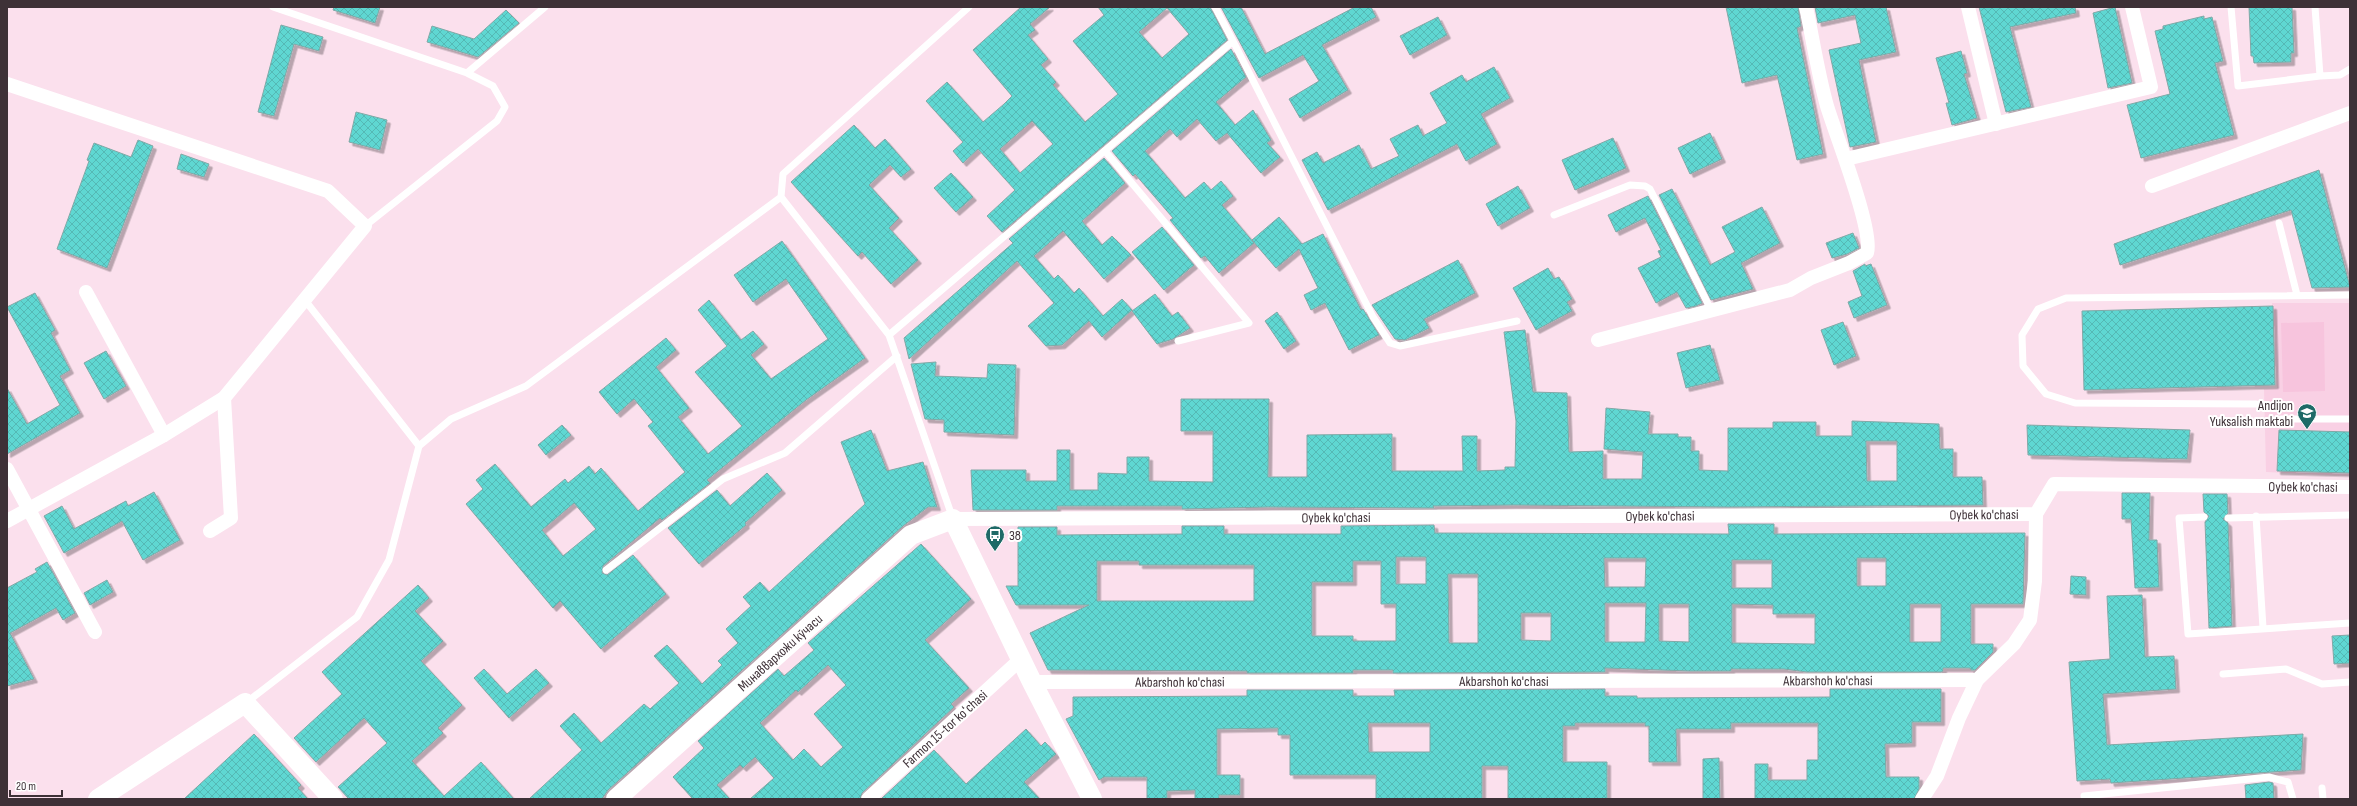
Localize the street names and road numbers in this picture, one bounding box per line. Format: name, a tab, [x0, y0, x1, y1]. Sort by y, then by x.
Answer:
street label: Oybek ko'chasi	[2268, 478, 2338, 495]
street label: Oybek ko'chasi	[1949, 506, 2019, 523]
street label: Oybek ko'chasi	[1625, 507, 1695, 524]
street label: Oybek ko'chasi	[1301, 509, 1371, 526]
street label: Минаввархожи кўчаси	[734, 610, 826, 695]
street label: Akbarshoh ko'chasi	[1458, 672, 1549, 690]
street label: Akbarshoh ko'chasi	[1782, 672, 1873, 689]
street label: Akbarshoh ko'chasi	[1134, 673, 1225, 690]
street label: Farmon 15-tor koʻchasi	[899, 687, 991, 771]

